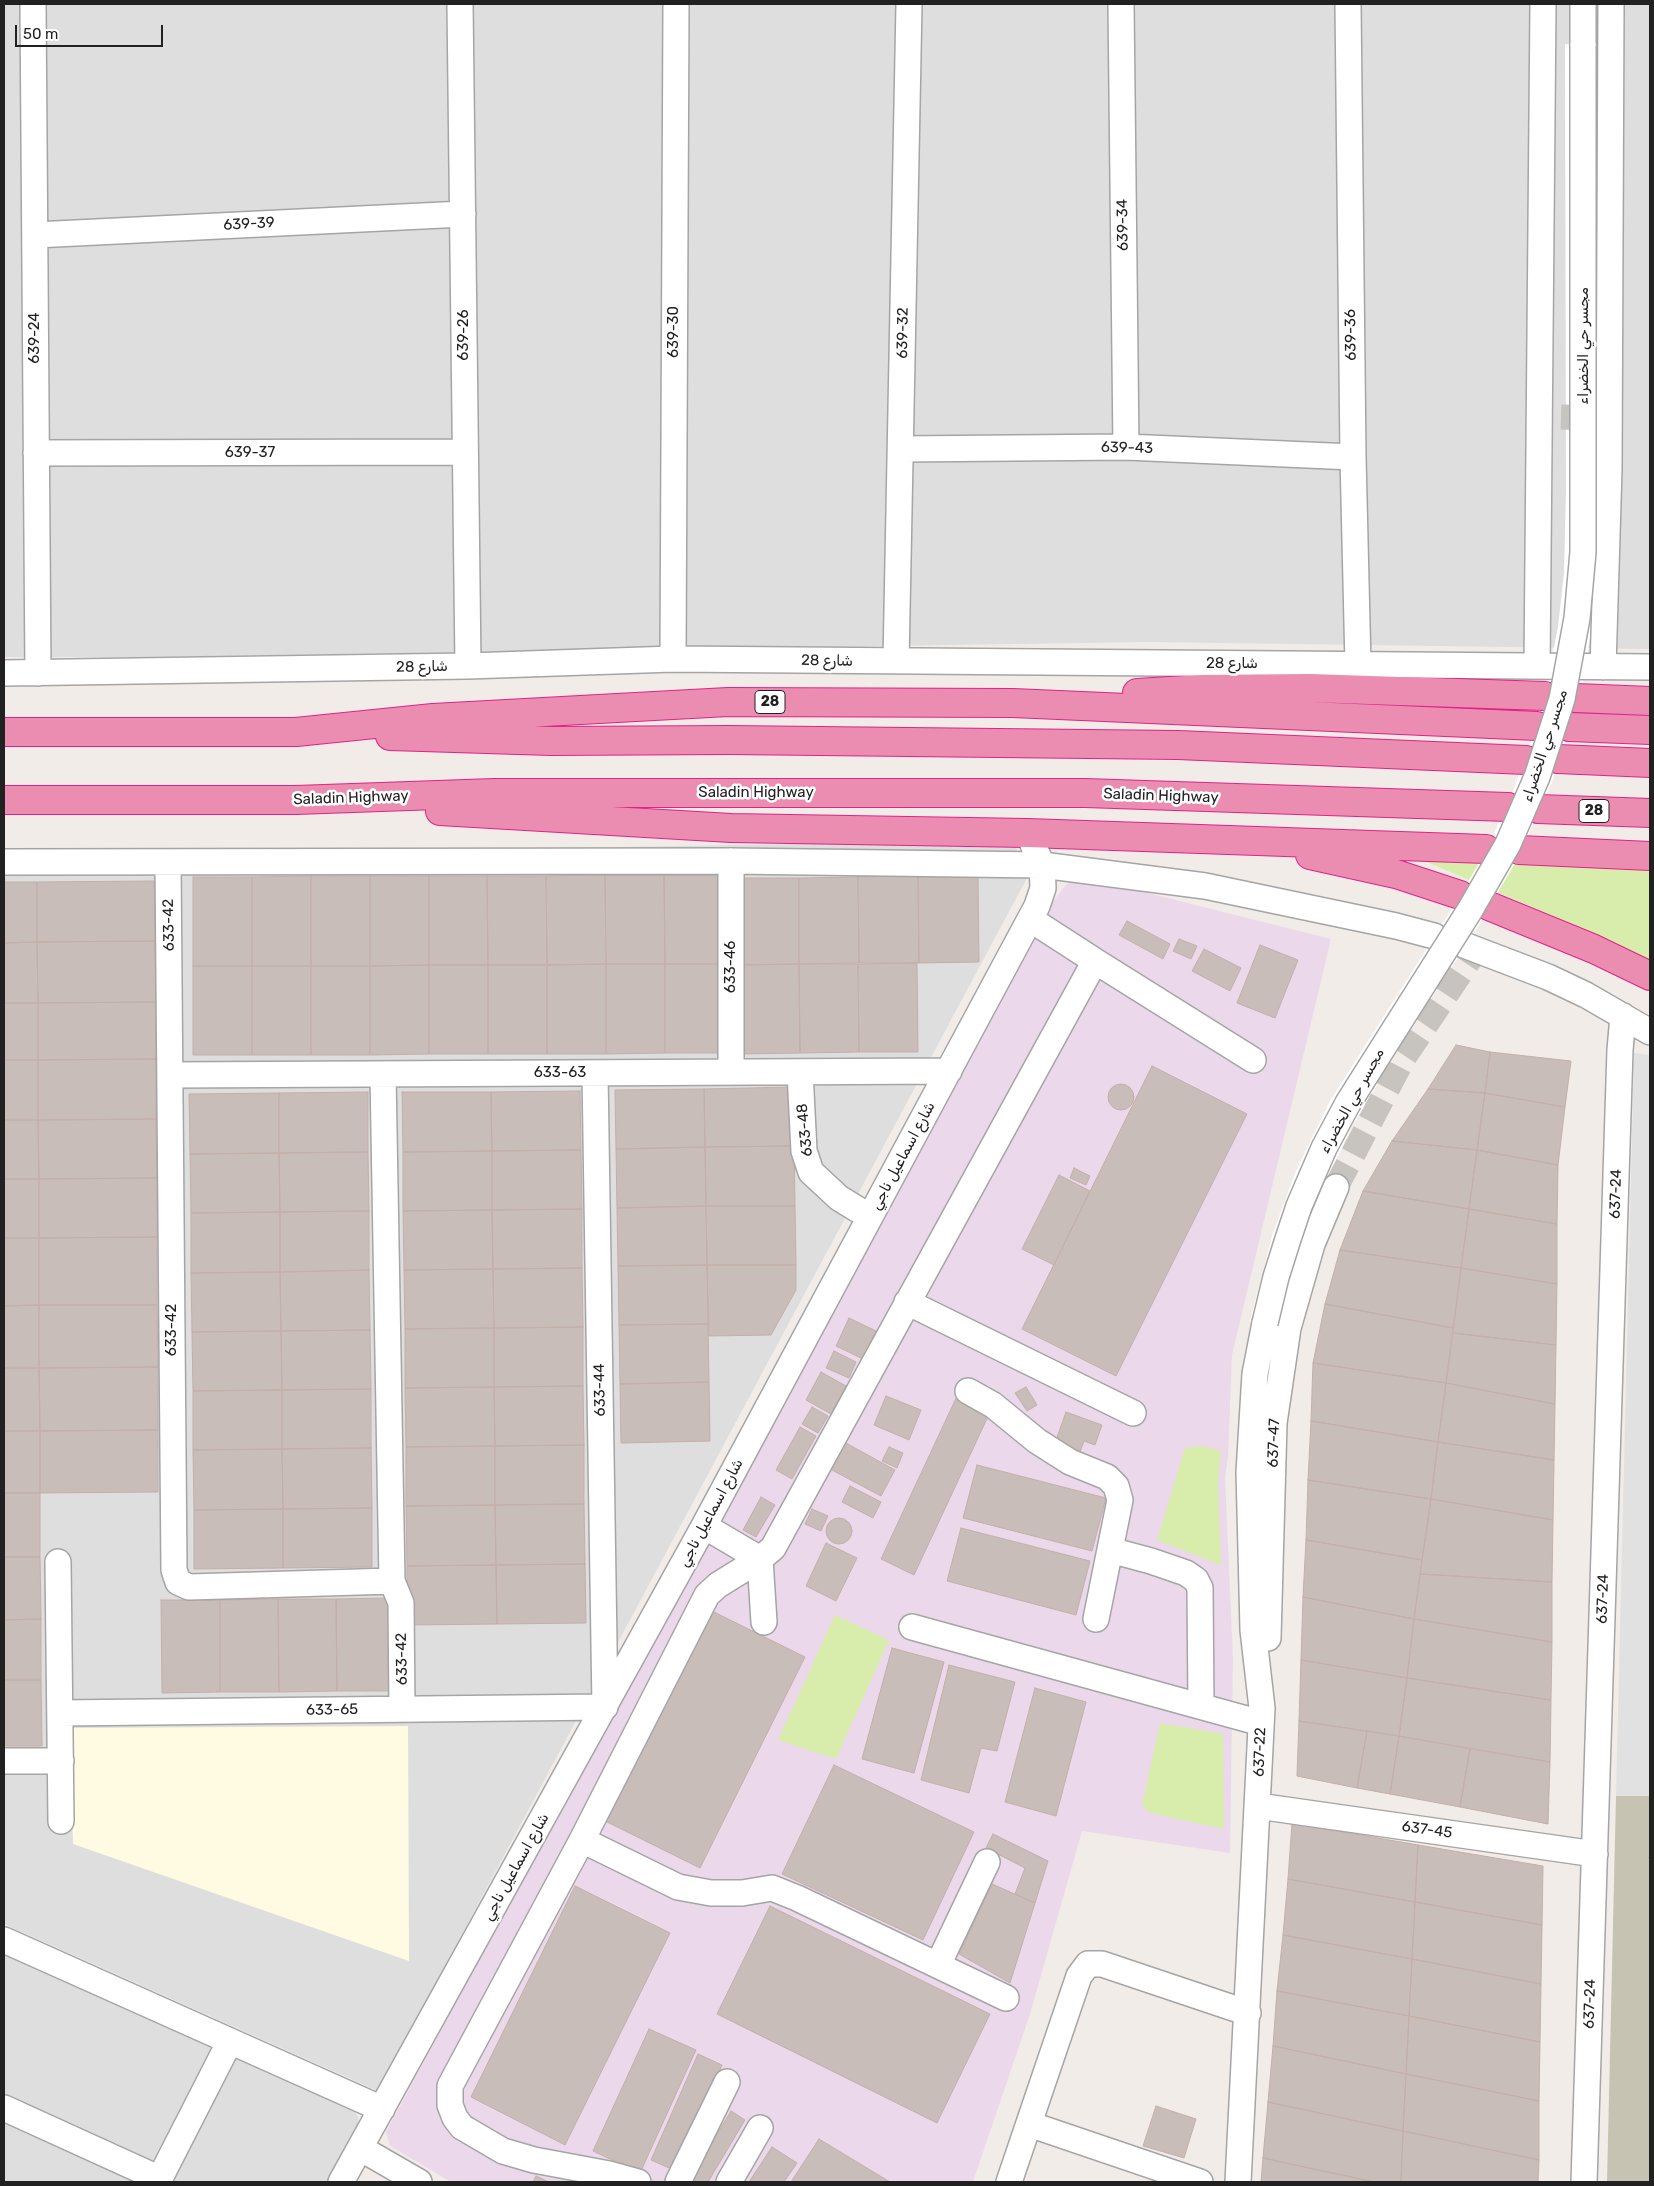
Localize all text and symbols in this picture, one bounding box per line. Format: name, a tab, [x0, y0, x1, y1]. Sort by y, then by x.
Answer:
scale bar	[18, 15, 165, 47]
text: 50 m	[23, 25, 58, 43]
street label: 639-34	[1114, 199, 1132, 251]
street label: 639-39	[223, 214, 275, 234]
street label: مجسر حي الخضراء	[1575, 287, 1593, 405]
street label: 639-30	[665, 306, 683, 358]
street label: 639-32	[894, 307, 912, 359]
street label: 639-26	[455, 309, 473, 361]
street label: 639-36	[1342, 309, 1360, 361]
street label: 639-24	[26, 312, 44, 364]
street label: 639-43	[1101, 439, 1153, 457]
street label: 639-37	[225, 444, 275, 462]
street label: شارع 28	[801, 652, 853, 670]
street label: شارع 28	[1206, 655, 1258, 673]
street label: شارع 28	[396, 658, 448, 676]
street label: مجسر حي الخضراء	[1518, 687, 1572, 805]
road number: 28	[755, 690, 785, 714]
street label: Saladin Highway	[698, 784, 814, 802]
street label: Saladin Highway	[1103, 785, 1219, 807]
street label: Saladin Highway	[293, 787, 409, 809]
road number: 28	[1579, 799, 1609, 822]
street label: 633-42	[160, 899, 178, 951]
street label: 633-46	[722, 941, 740, 993]
street label: مجسر حي الخضراء	[1316, 1045, 1388, 1157]
street label: 633-63	[534, 1064, 586, 1082]
street label: شارع اسماعيل ناجي	[867, 1099, 939, 1213]
street label: 633-48	[793, 1103, 817, 1157]
street label: 637-24	[1606, 1169, 1626, 1219]
street label: 633-42	[163, 1304, 181, 1356]
street label: 633-44	[591, 1363, 609, 1417]
street label: 637-47	[1264, 1418, 1284, 1468]
street label: شارع اسماعيل ناجي	[675, 1456, 747, 1570]
street label: 637-24	[1593, 1574, 1613, 1624]
street label: 633-42	[393, 1633, 411, 1685]
street label: 633-65	[306, 1701, 358, 1719]
street label: 637-22	[1250, 1727, 1270, 1777]
street label: شارع اسماعيل ناجي	[479, 1810, 553, 1924]
street label: 637-45	[1401, 1818, 1453, 1842]
street label: 637-24	[1580, 1979, 1600, 2029]

